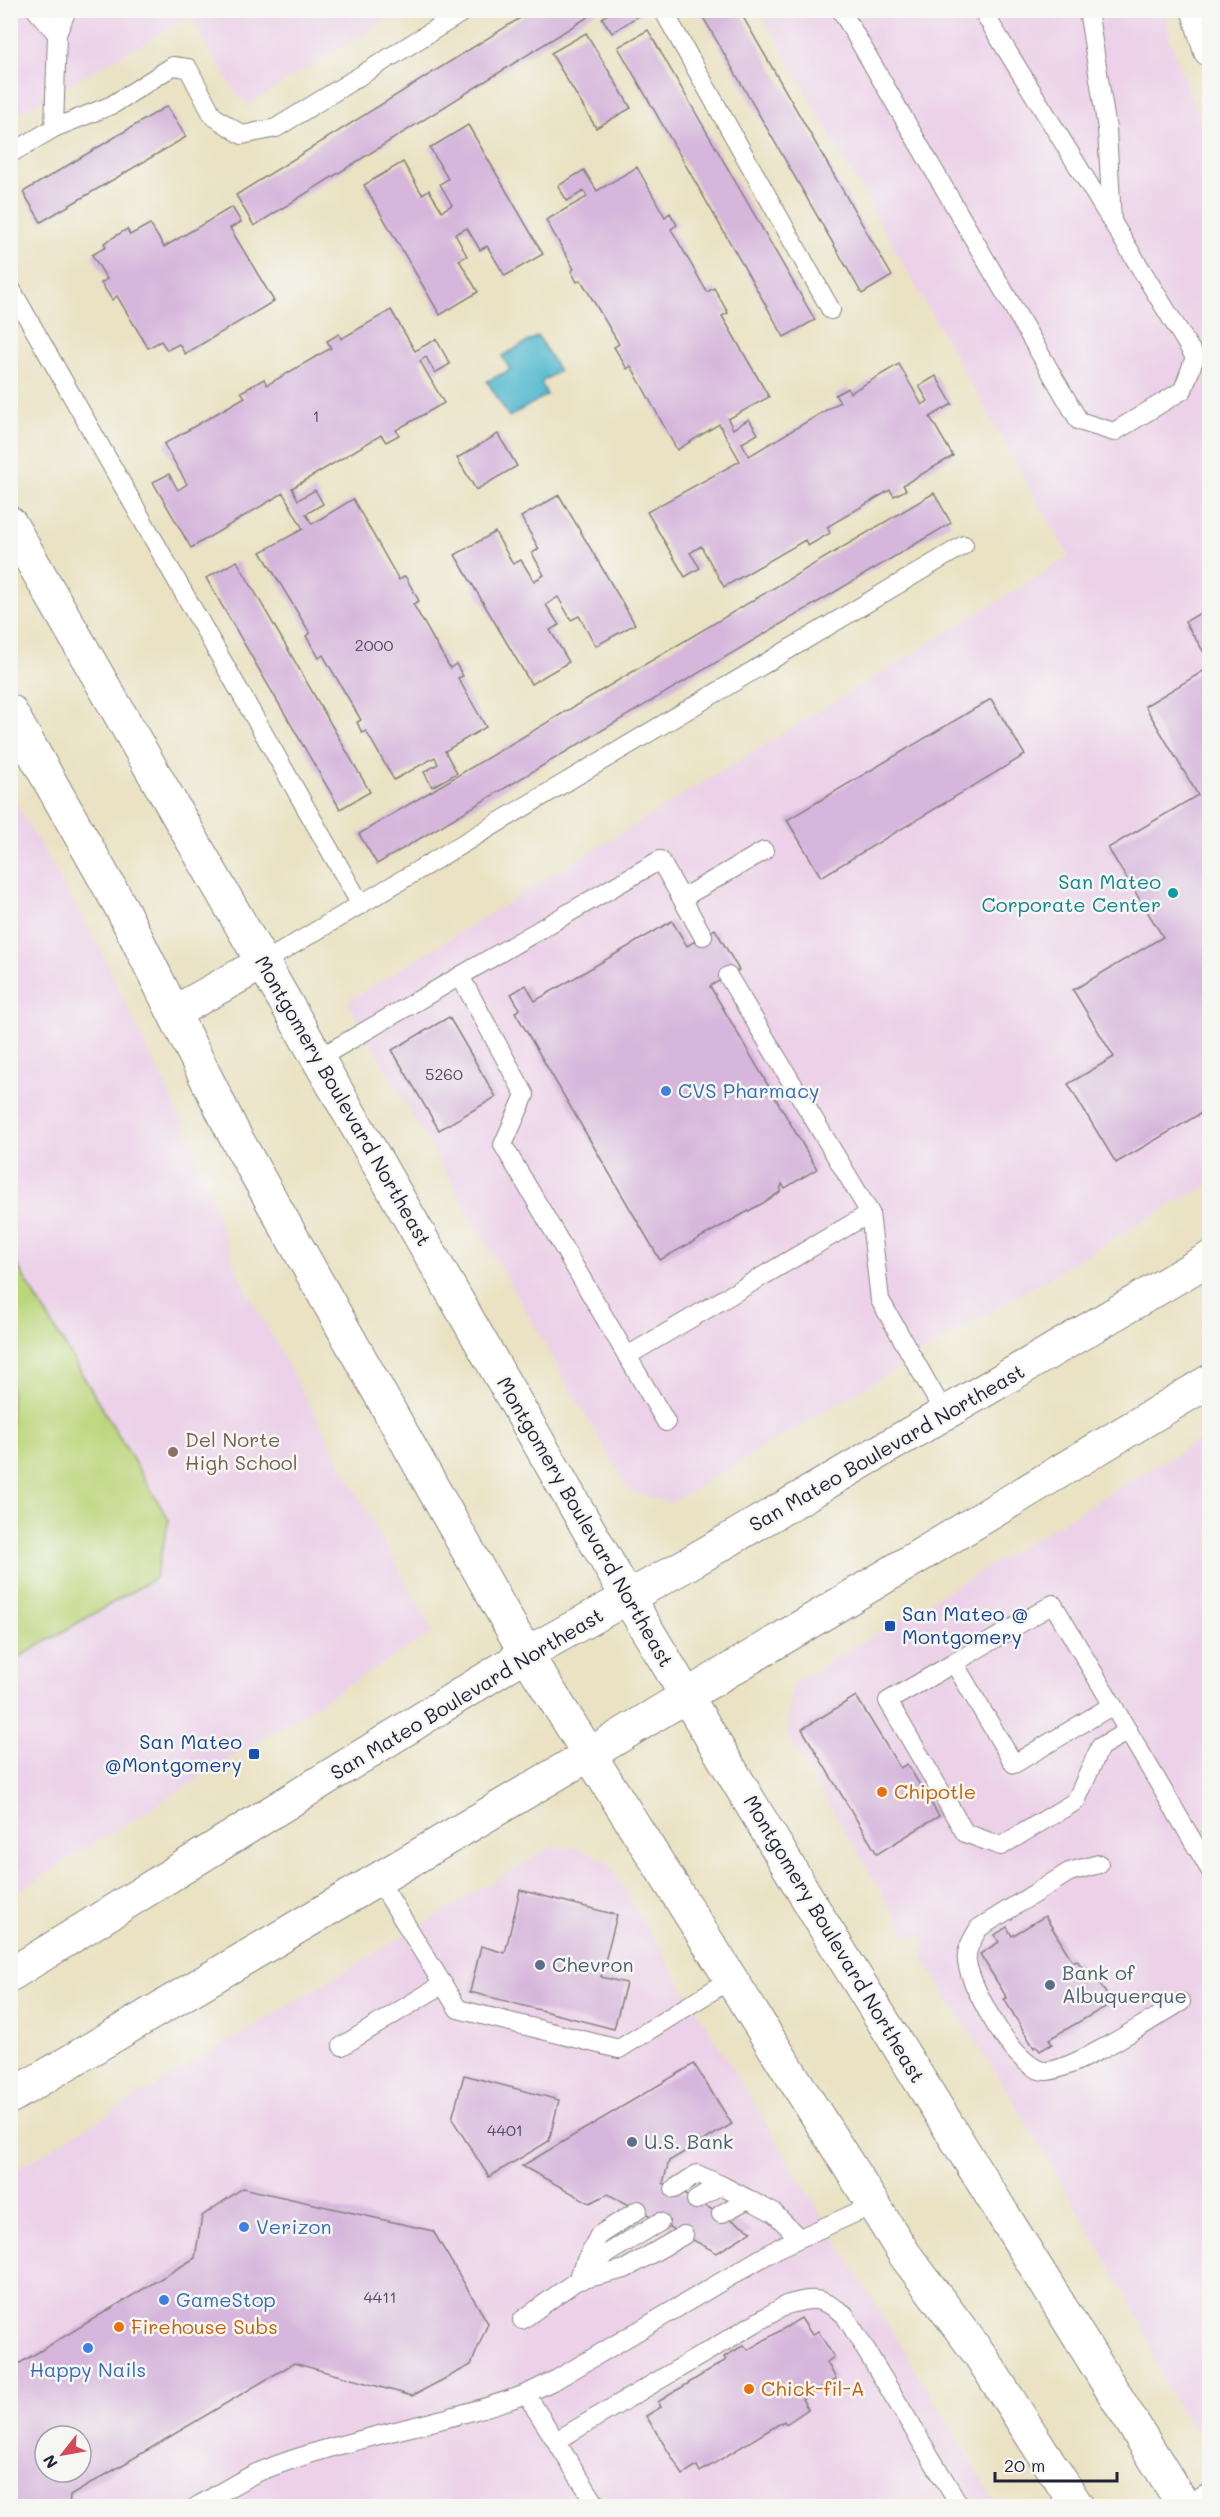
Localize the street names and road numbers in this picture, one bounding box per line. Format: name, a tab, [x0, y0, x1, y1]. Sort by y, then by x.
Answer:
street label: Montgomery Boulevard Northeast	[250, 951, 438, 1250]
street label: San Mateo Boulevard Northeast	[744, 1357, 1029, 1537]
street label: Montgomery Boulevard Northeast	[492, 1372, 680, 1671]
street label: San Mateo Boulevard Northeast	[325, 1601, 608, 1785]
street label: Montgomery Boulevard Northeast	[738, 1790, 931, 2087]

